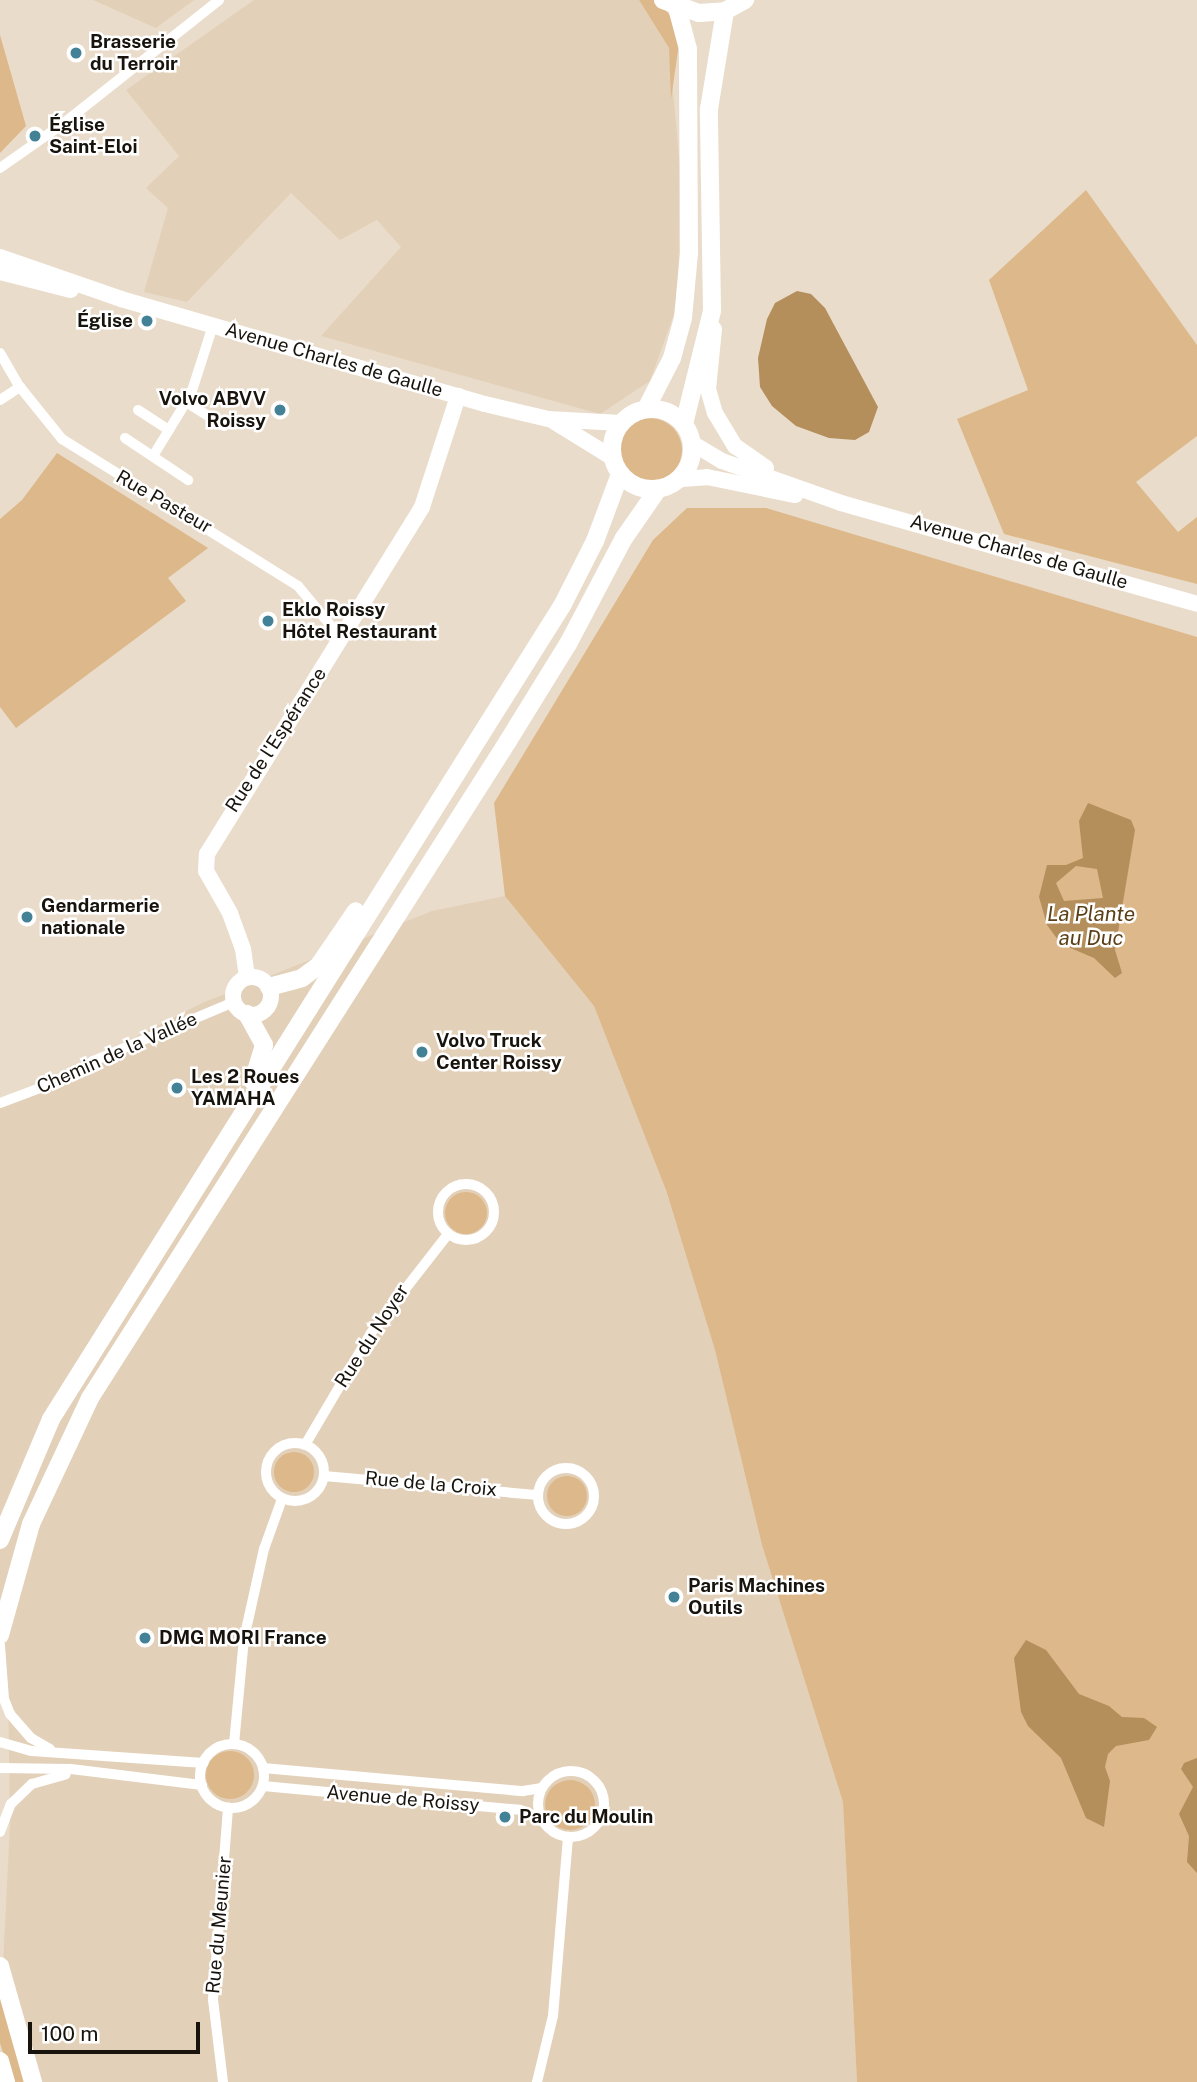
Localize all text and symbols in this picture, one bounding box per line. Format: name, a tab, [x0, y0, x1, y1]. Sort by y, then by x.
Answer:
place label: Brasserie du Terroir	[90, 31, 178, 75]
marker: Brasserie du Terroir	[68, 45, 84, 61]
place label: Église Saint-Eloi	[49, 114, 137, 158]
marker: Église Saint-Eloi	[27, 128, 43, 144]
place label: Église	[77, 310, 133, 332]
marker: Église	[139, 313, 155, 329]
street label: Avenue Charles de Gaulle	[222, 318, 446, 402]
place label: Volvo ABVV Roissy	[159, 388, 266, 432]
marker: Volvo ABVV Roissy	[272, 402, 288, 418]
street label: Rue Pasteur	[112, 465, 216, 539]
street label: Avenue Charles de Gaulle	[907, 510, 1131, 594]
place label: Eklo Roissy Hôtel Restaurant	[282, 599, 437, 643]
marker: Eklo Roissy Hôtel Restaurant	[260, 613, 276, 629]
street label: Rue de l'Espérance	[221, 663, 331, 817]
place label: Gendarmerie nationale	[41, 895, 160, 939]
water label: La Plante au Duc	[1047, 901, 1135, 951]
marker: Gendarmerie nationale	[19, 909, 35, 925]
street label: Chemin de la Vallée	[33, 1007, 201, 1099]
place label: Volvo Truck Center Roissy	[436, 1030, 562, 1074]
marker: Volvo Truck Center Roissy	[414, 1044, 430, 1060]
place label: Les 2 Roues YAMAHA	[191, 1066, 299, 1110]
marker: Les 2 Roues YAMAHA	[169, 1080, 185, 1096]
street label: Rue du Noyer	[330, 1280, 414, 1392]
street label: Rue de la Croix	[364, 1467, 498, 1501]
place label: Paris Machines Outils	[688, 1575, 825, 1619]
marker: Paris Machines Outils	[666, 1589, 682, 1605]
place label: DMG MORI France	[159, 1627, 327, 1649]
marker: DMG MORI France	[137, 1630, 153, 1646]
street label: Avenue de Roissy	[325, 1781, 481, 1817]
place label: Parc du Moulin	[519, 1806, 653, 1828]
marker: Parc du Moulin	[497, 1809, 513, 1825]
street label: Rue du Meunier	[202, 1855, 236, 1995]
scale bar	[32, 2008, 203, 2052]
text: 100 m	[41, 2021, 98, 2046]

